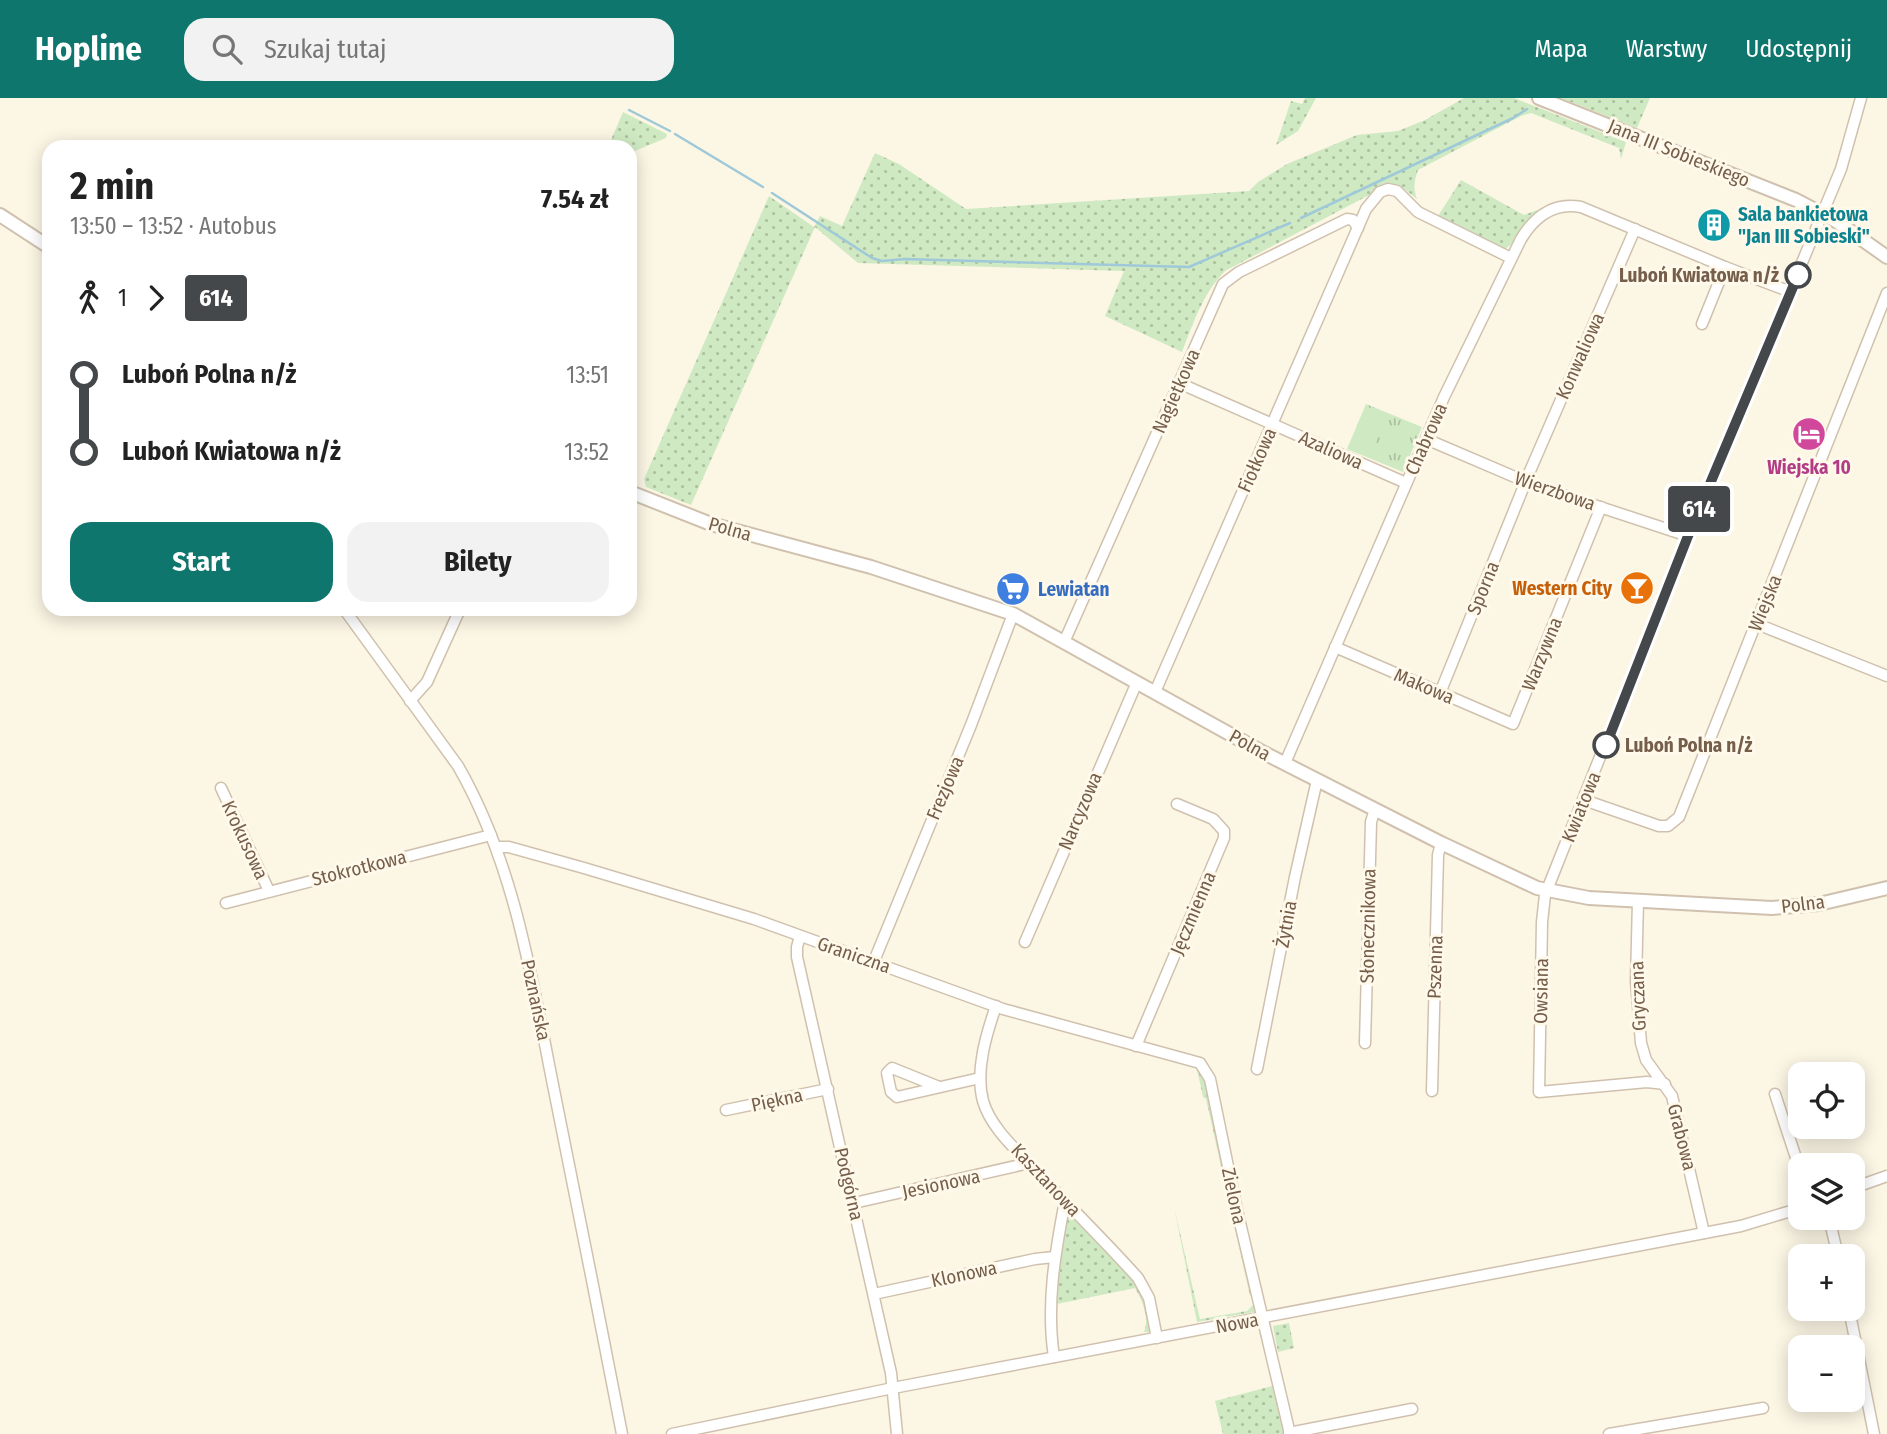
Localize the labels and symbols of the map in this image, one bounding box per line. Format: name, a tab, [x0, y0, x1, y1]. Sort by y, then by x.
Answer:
street label: Jana III Sobieskiego	[1605, 114, 1753, 192]
place label: Sala bankietowa "Jan III Sobieski"	[1738, 203, 1870, 248]
building icon: Sala bankietowa "Jan III Sobieski"	[1695, 206, 1733, 244]
marker: Luboń Kwiatowa n/ż	[1785, 262, 1811, 288]
place label: Luboń Kwiatowa n/ż	[1619, 264, 1779, 287]
street label: Konwaliowa	[1551, 309, 1609, 403]
street label: Nagietkowa	[1147, 345, 1205, 437]
street label: Chabrowa	[1400, 399, 1452, 479]
hotel icon: Wiejska 10	[1790, 415, 1828, 453]
street label: Fiołkowa	[1233, 424, 1281, 496]
street label: Azaliowa	[1295, 426, 1367, 474]
place label: Wiejska 10	[1767, 456, 1851, 479]
street label: Wierzbowa	[1512, 466, 1598, 516]
line badge: 614	[1659, 486, 1739, 532]
street label: Polna	[706, 512, 754, 546]
street label: Sporna	[1462, 558, 1504, 618]
bar icon: Western City	[1618, 569, 1656, 607]
supermarket icon: Lewiatan	[994, 570, 1032, 608]
street label: Wiejska	[1743, 571, 1787, 635]
place label: Western City	[1512, 577, 1613, 600]
place label: Lewiatan	[1038, 578, 1109, 601]
street label: Warzywna	[1517, 614, 1567, 694]
street label: Makowa	[1391, 663, 1457, 709]
street label: Polna	[1225, 724, 1275, 766]
marker: Luboń Polna n/ż	[1593, 732, 1619, 758]
place label: Luboń Polna n/ż	[1625, 734, 1753, 757]
street label: Frezjowa	[921, 753, 969, 823]
street label: Kwiatowa	[1556, 768, 1606, 846]
street label: Narcyzowa	[1053, 769, 1107, 853]
street label: Krokusowa	[217, 797, 273, 883]
street label: Stokrotkowa	[309, 845, 409, 891]
street label: Jęczmienna	[1165, 868, 1221, 958]
street label: Słonecznikowa	[1356, 868, 1380, 984]
street label: Polna	[1780, 890, 1826, 918]
street label: Żytnia	[1271, 899, 1301, 949]
street label: Graniczna	[814, 932, 894, 978]
street label: Pszenna	[1422, 935, 1448, 999]
street label: Poznańska	[516, 957, 556, 1043]
street label: Owsiana	[1529, 958, 1553, 1024]
street label: Gryczana	[1625, 961, 1651, 1031]
street label: Piękna	[749, 1083, 805, 1117]
street label: Grabowa	[1663, 1101, 1701, 1173]
street label: Kasztanowa	[1006, 1139, 1086, 1221]
street label: Podgórna	[829, 1145, 869, 1223]
street label: Jesionowa	[900, 1165, 982, 1203]
street label: Zielona	[1217, 1166, 1251, 1226]
street label: Klonowa	[929, 1256, 999, 1292]
street label: Nowa	[1214, 1308, 1260, 1338]

